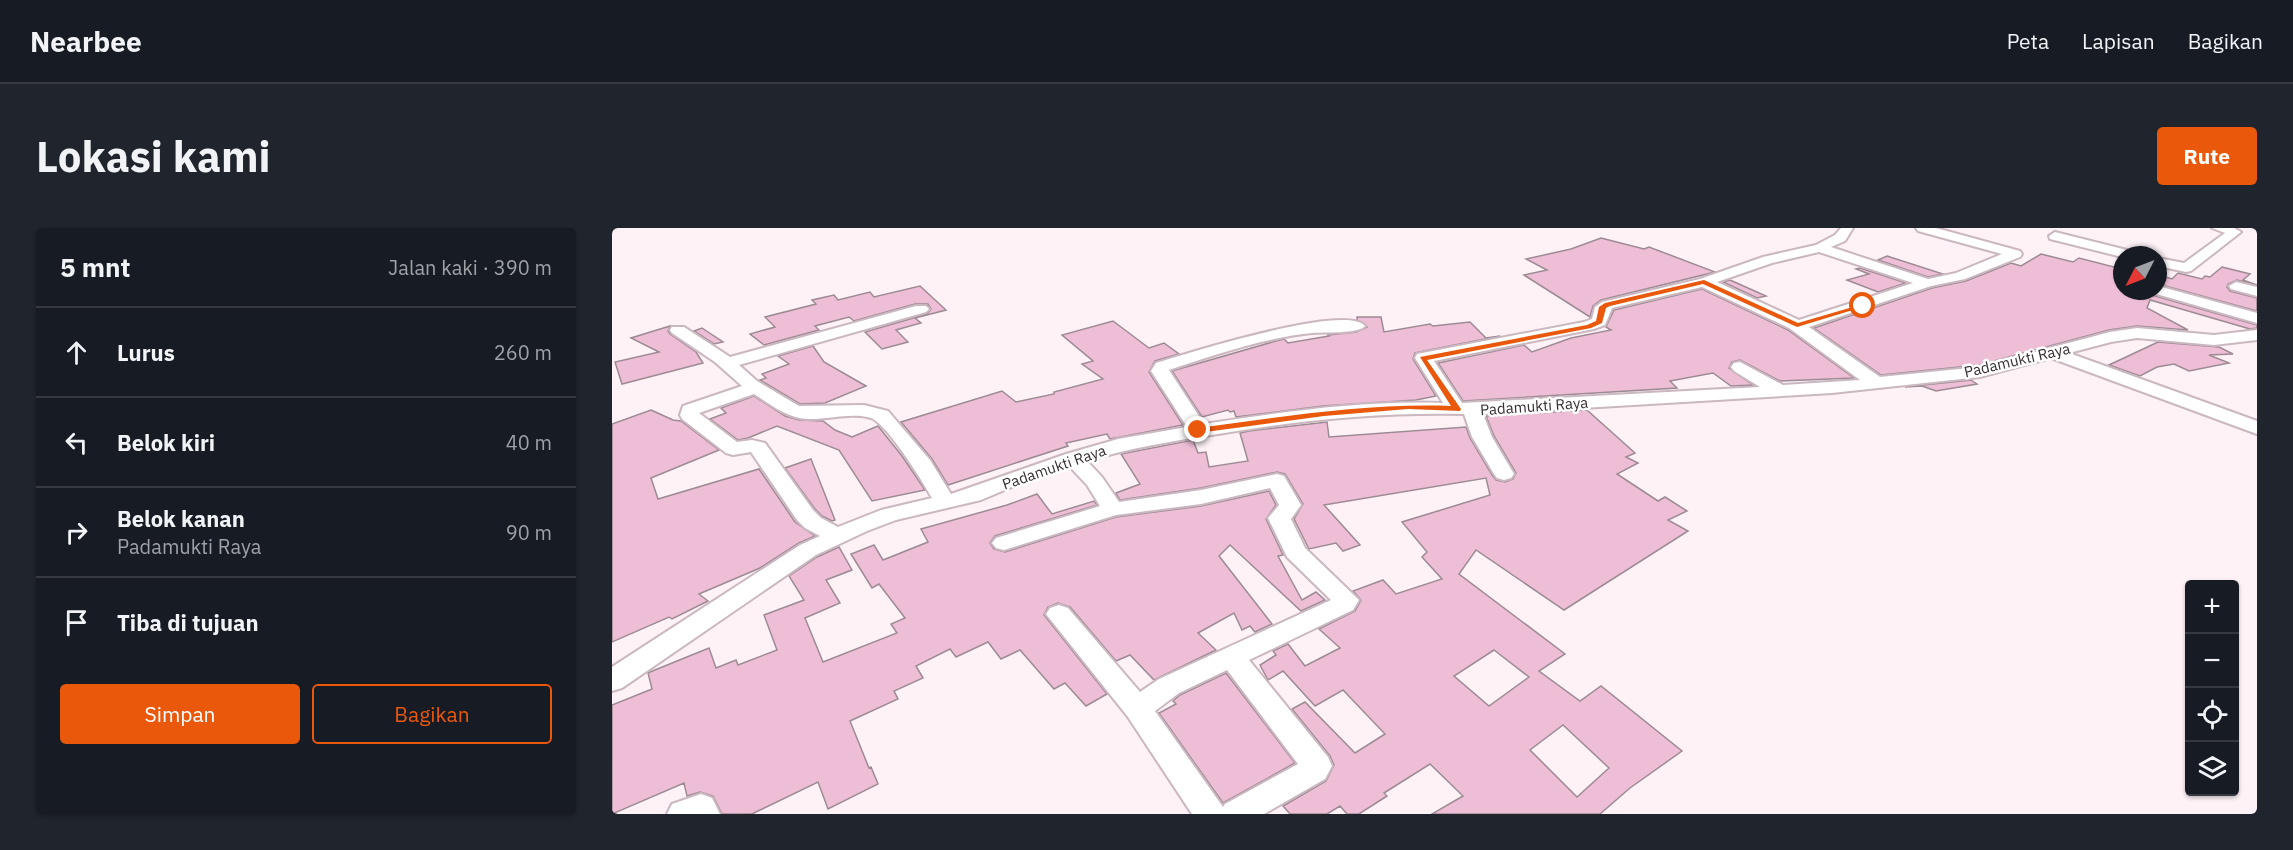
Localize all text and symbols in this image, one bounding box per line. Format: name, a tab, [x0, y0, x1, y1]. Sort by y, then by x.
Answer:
text: Nearbee	[30, 23, 142, 60]
text: Peta	[2007, 27, 2049, 55]
text: Lapisan	[2082, 27, 2155, 55]
text: Bagikan	[2188, 27, 2263, 55]
button: Rute	[2157, 127, 2257, 185]
text: Lokasi kami	[36, 129, 270, 184]
north arrow	[2113, 246, 2167, 300]
text: 5 mnt	[60, 250, 130, 284]
text: Jalan kaki · 390 m	[388, 254, 552, 281]
route start	[1849, 292, 1875, 318]
icon: ahead	[60, 336, 93, 369]
text: Lurus	[117, 338, 175, 367]
text: 260 m	[494, 339, 552, 366]
street label: Padamukti Raya	[1962, 339, 2072, 381]
street label: Padamukti Raya	[1479, 393, 1589, 419]
route end	[1184, 416, 1210, 442]
icon: left	[60, 426, 93, 459]
text: Belok kiri	[117, 428, 215, 457]
text: 40 m	[506, 429, 552, 456]
street label: Padamukti Raya	[1000, 440, 1108, 494]
text: Belok kanan	[117, 504, 245, 533]
icon: right	[60, 516, 93, 549]
text: 90 m	[506, 519, 552, 546]
text: Padamukti Raya	[117, 533, 261, 560]
map controls	[2185, 580, 2239, 796]
button: +	[2185, 580, 2239, 634]
icon: arrive	[60, 606, 93, 639]
text: Tiba di tujuan	[117, 608, 259, 637]
button: −	[2185, 634, 2239, 688]
button: Simpan	[60, 684, 300, 744]
button: Bagikan	[312, 684, 552, 744]
button: locate	[2185, 688, 2239, 742]
button: layers	[2185, 742, 2239, 796]

